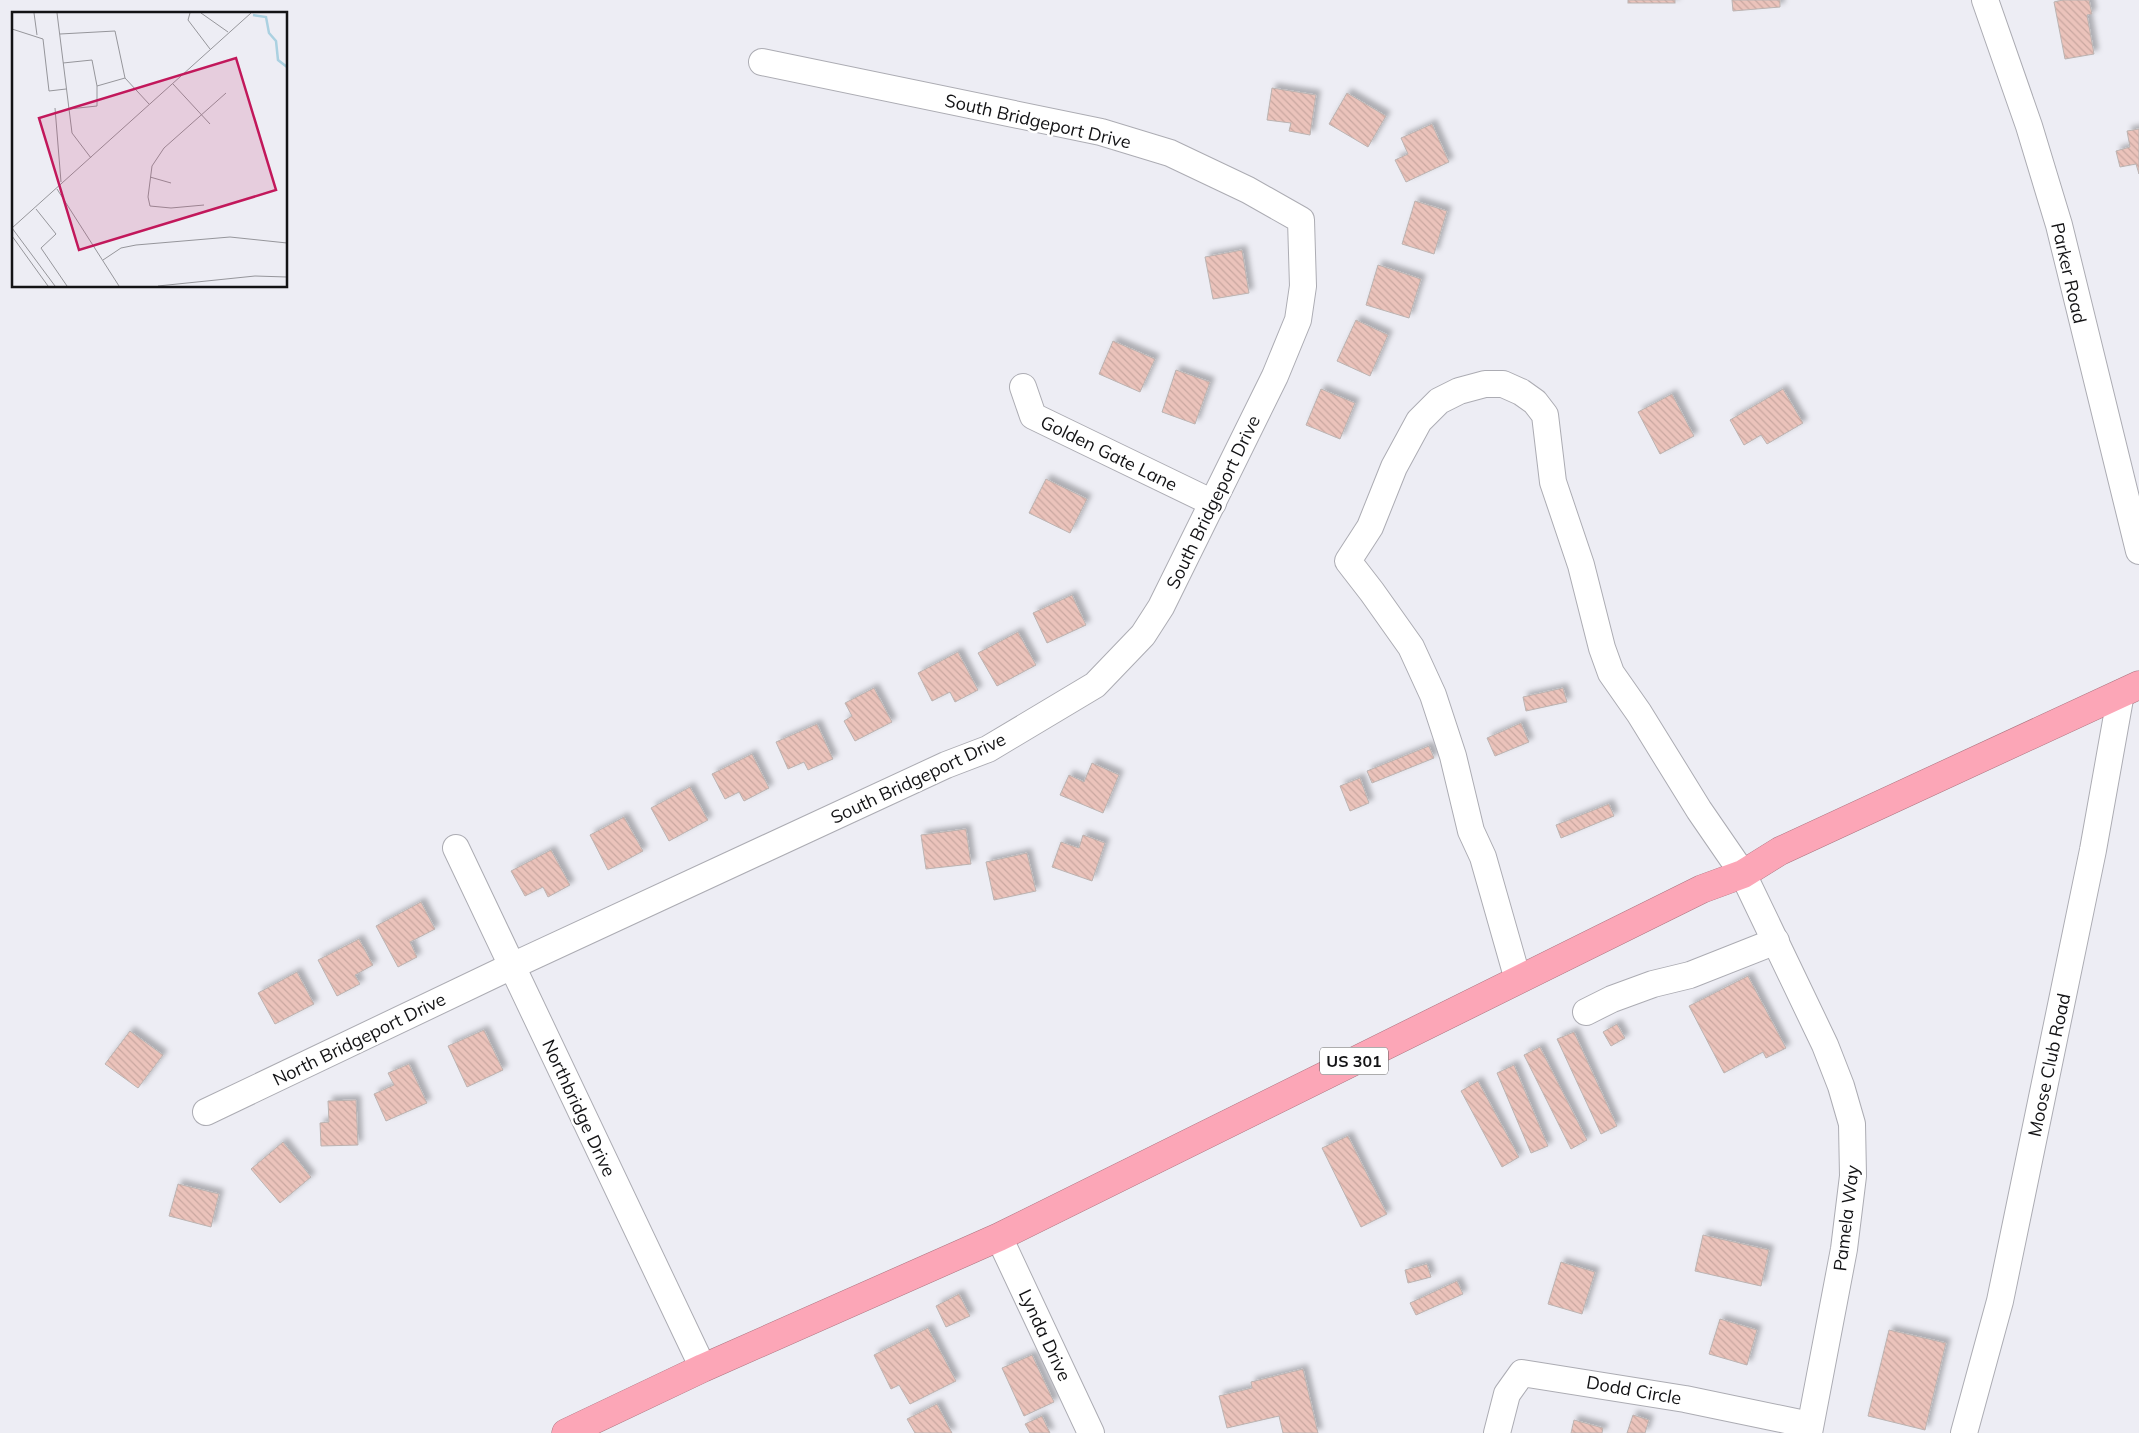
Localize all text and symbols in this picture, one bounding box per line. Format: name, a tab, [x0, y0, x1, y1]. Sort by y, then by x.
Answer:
inset map	[12, 12, 288, 288]
street label: South Bridgeport Drive	[943, 88, 1133, 154]
street label: Parker Road	[2046, 220, 2092, 326]
street label: Golden Gate Lane	[1037, 410, 1181, 496]
street label: South Bridgeport Drive	[1161, 411, 1265, 593]
street label: South Bridgeport Drive	[827, 727, 1009, 829]
street label: North Bridgeport Drive	[269, 987, 449, 1091]
street label: Moose Club Road	[2023, 991, 2075, 1139]
street label: Northbridge Drive	[537, 1036, 621, 1180]
road number: US 301	[1320, 1048, 1388, 1074]
street label: Pamela Way	[1828, 1163, 1864, 1272]
street label: Lynda Drive	[1014, 1285, 1076, 1385]
street label: Dodd Circle	[1585, 1370, 1683, 1410]

